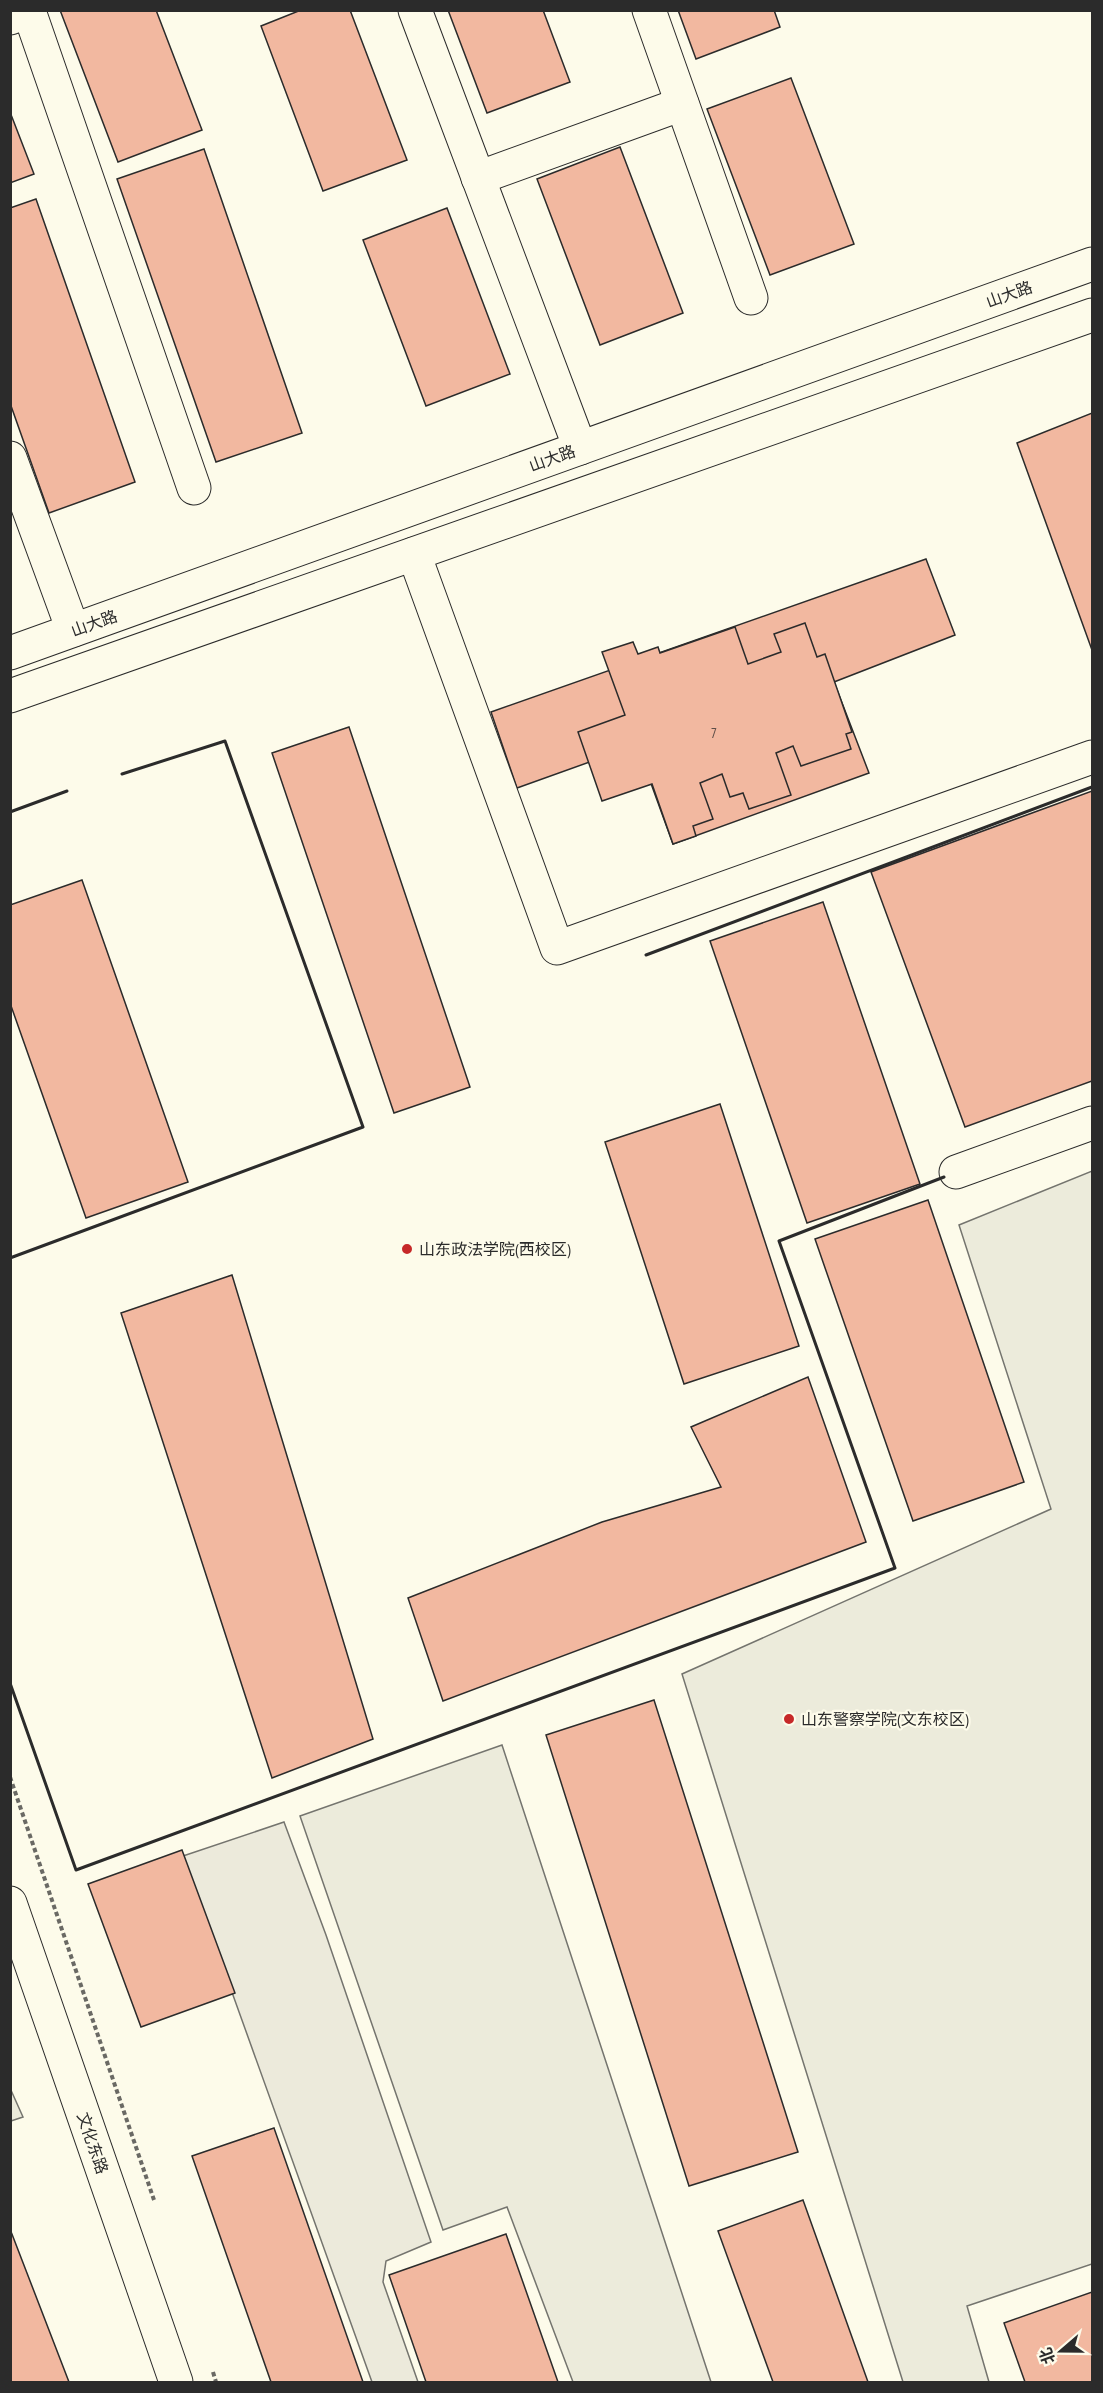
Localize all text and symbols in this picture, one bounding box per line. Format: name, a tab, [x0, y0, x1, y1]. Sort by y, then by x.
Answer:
street label: 山大路	[983, 276, 1035, 312]
street label: 山大路	[526, 440, 578, 476]
street label: 山大路	[68, 605, 120, 641]
house number: 7	[711, 724, 717, 742]
place label: 山东政法学院(西校区)	[419, 1239, 571, 1259]
marker: 山东政法学院(西校区)	[400, 1242, 414, 1256]
place label: 山东警察学院(文东校区)	[801, 1709, 969, 1729]
marker: 山东警察学院(文东校区)	[782, 1712, 796, 1726]
street label: 文化东路	[73, 2109, 113, 2177]
north arrow	[1031, 2321, 1091, 2381]
text: 北	[1035, 2345, 1059, 2367]

